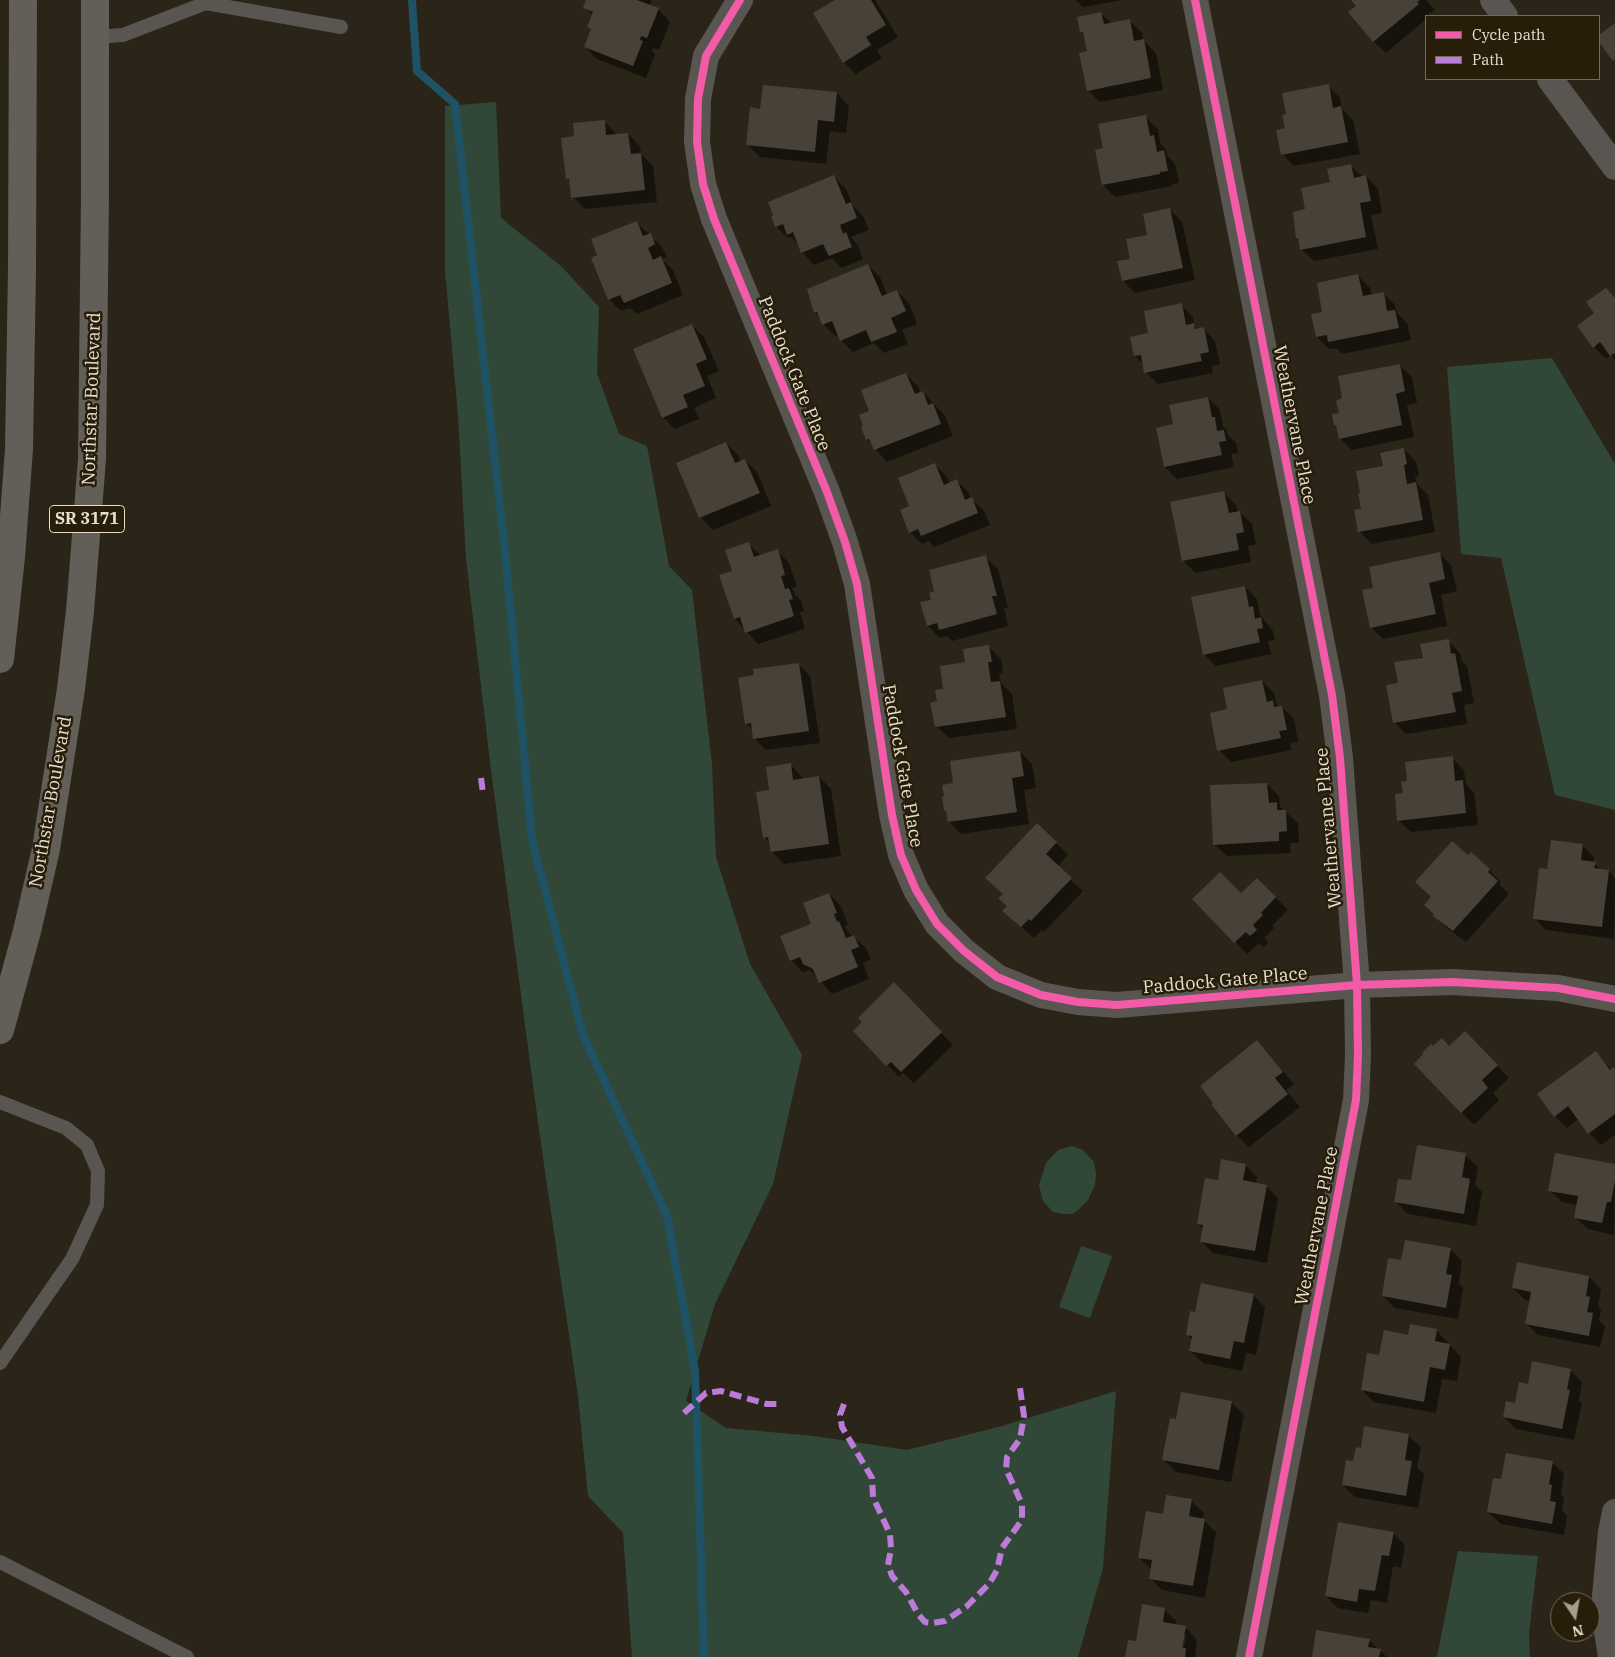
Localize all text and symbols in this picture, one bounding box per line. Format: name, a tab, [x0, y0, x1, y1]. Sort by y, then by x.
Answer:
legend	[1425, 15, 1600, 80]
text: Cycle path	[1472, 25, 1545, 44]
text: Path	[1472, 50, 1504, 69]
street label: Paddock Gate Place	[753, 293, 835, 455]
street label: Northstar Boulevard	[78, 312, 106, 486]
street label: Weathervane Place	[1268, 344, 1320, 506]
road number: SR 3171	[49, 506, 124, 532]
street label: Paddock Gate Place	[877, 683, 927, 849]
street label: Northstar Boulevard	[25, 715, 77, 889]
street label: Weathervane Place	[1311, 747, 1347, 909]
street label: Paddock Gate Place	[1142, 963, 1308, 999]
street label: Weathervane Place	[1291, 1145, 1343, 1307]
north arrow	[1550, 1592, 1600, 1642]
text: N	[1571, 1621, 1585, 1641]

